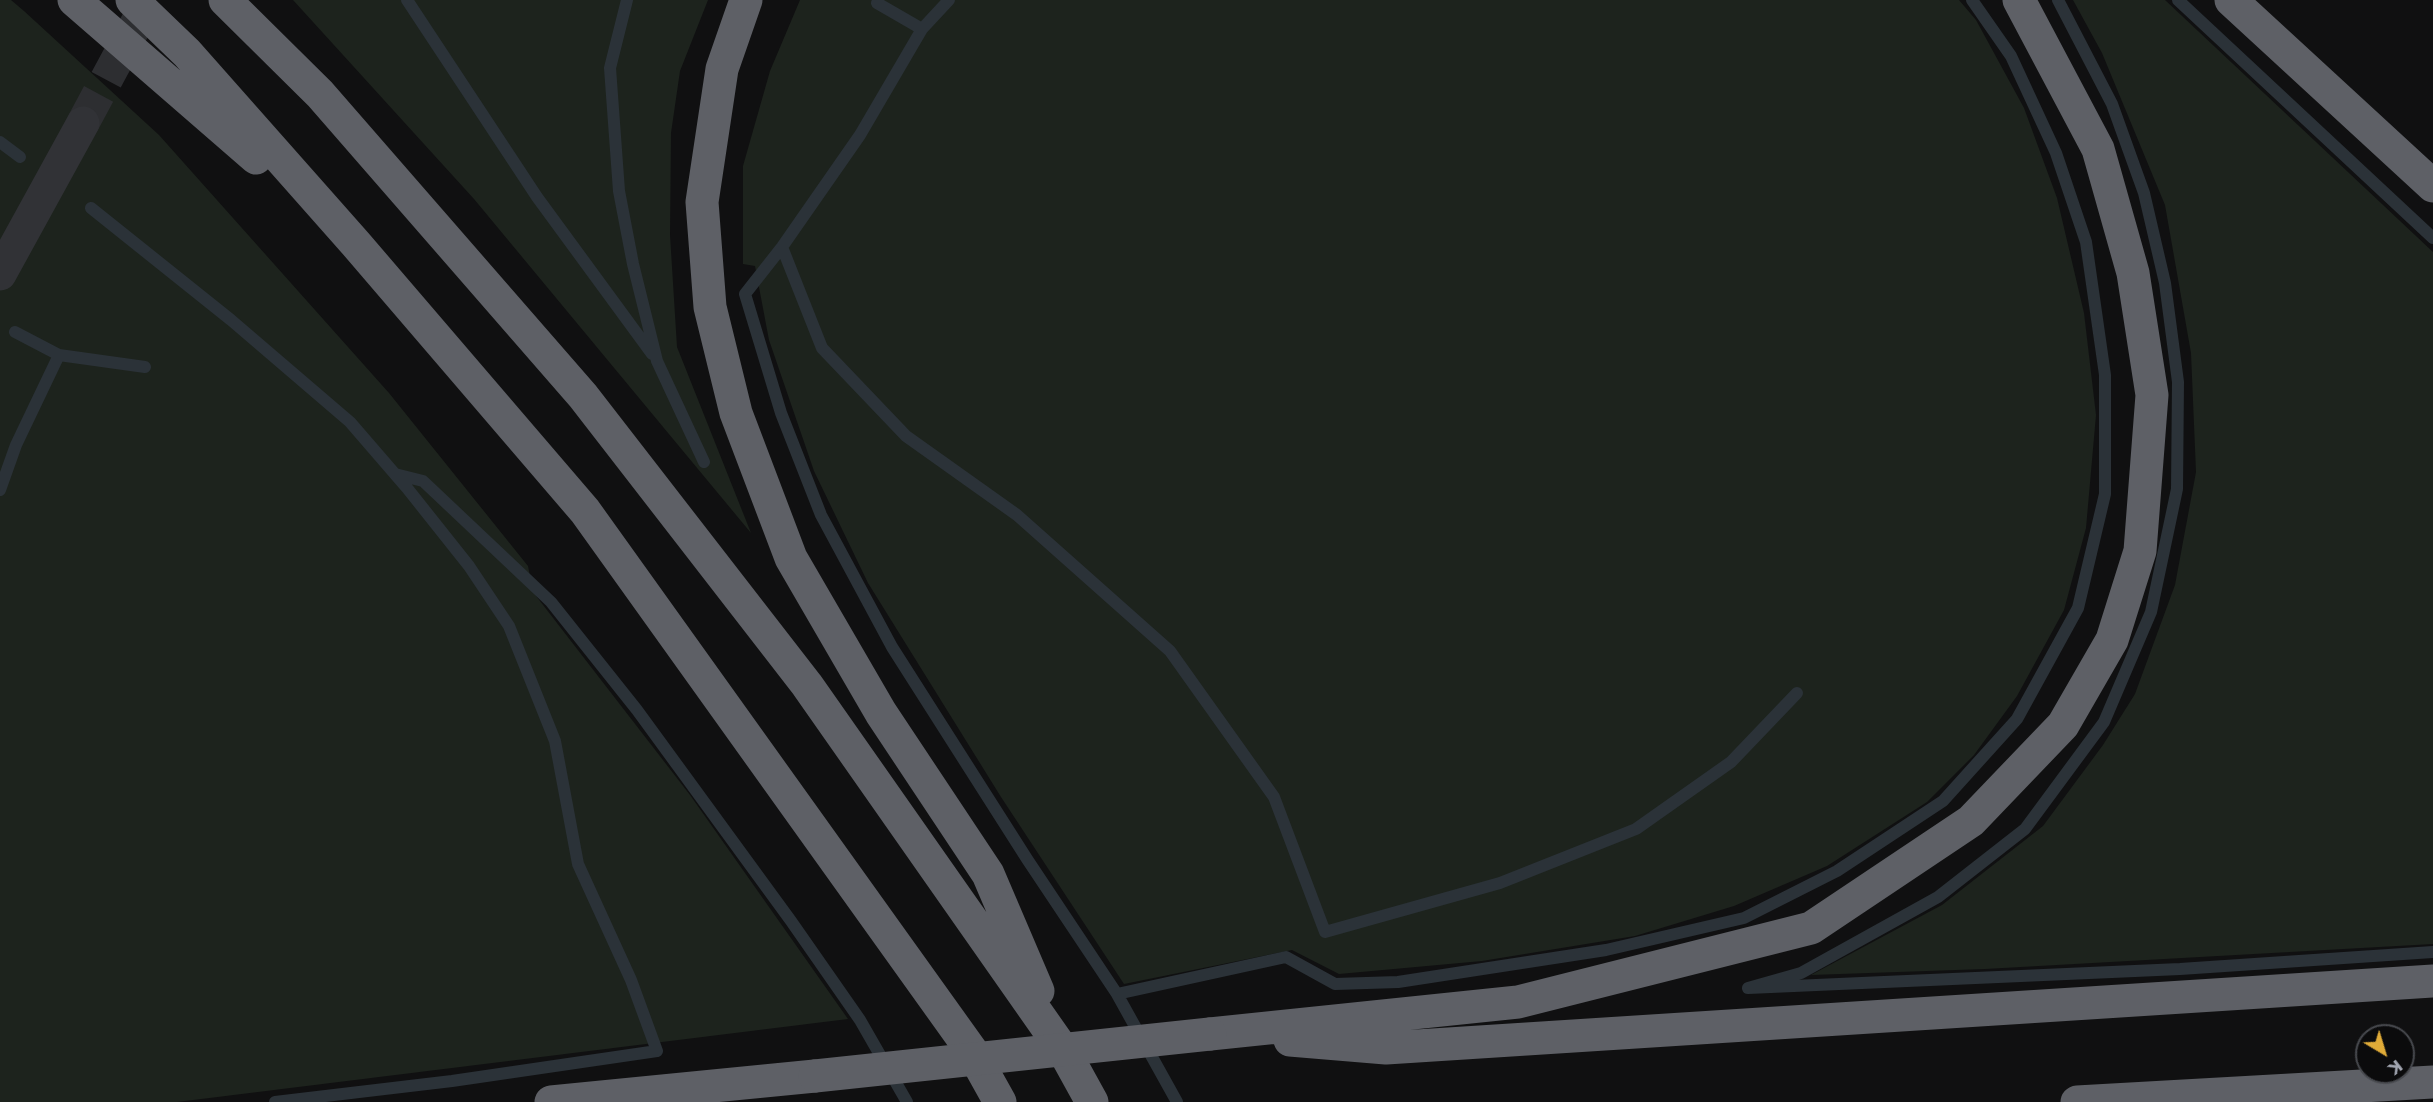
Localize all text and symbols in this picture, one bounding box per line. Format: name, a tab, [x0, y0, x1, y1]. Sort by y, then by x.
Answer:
north arrow	[2355, 1024, 2415, 1084]
text: K	[2384, 1056, 2406, 1078]

